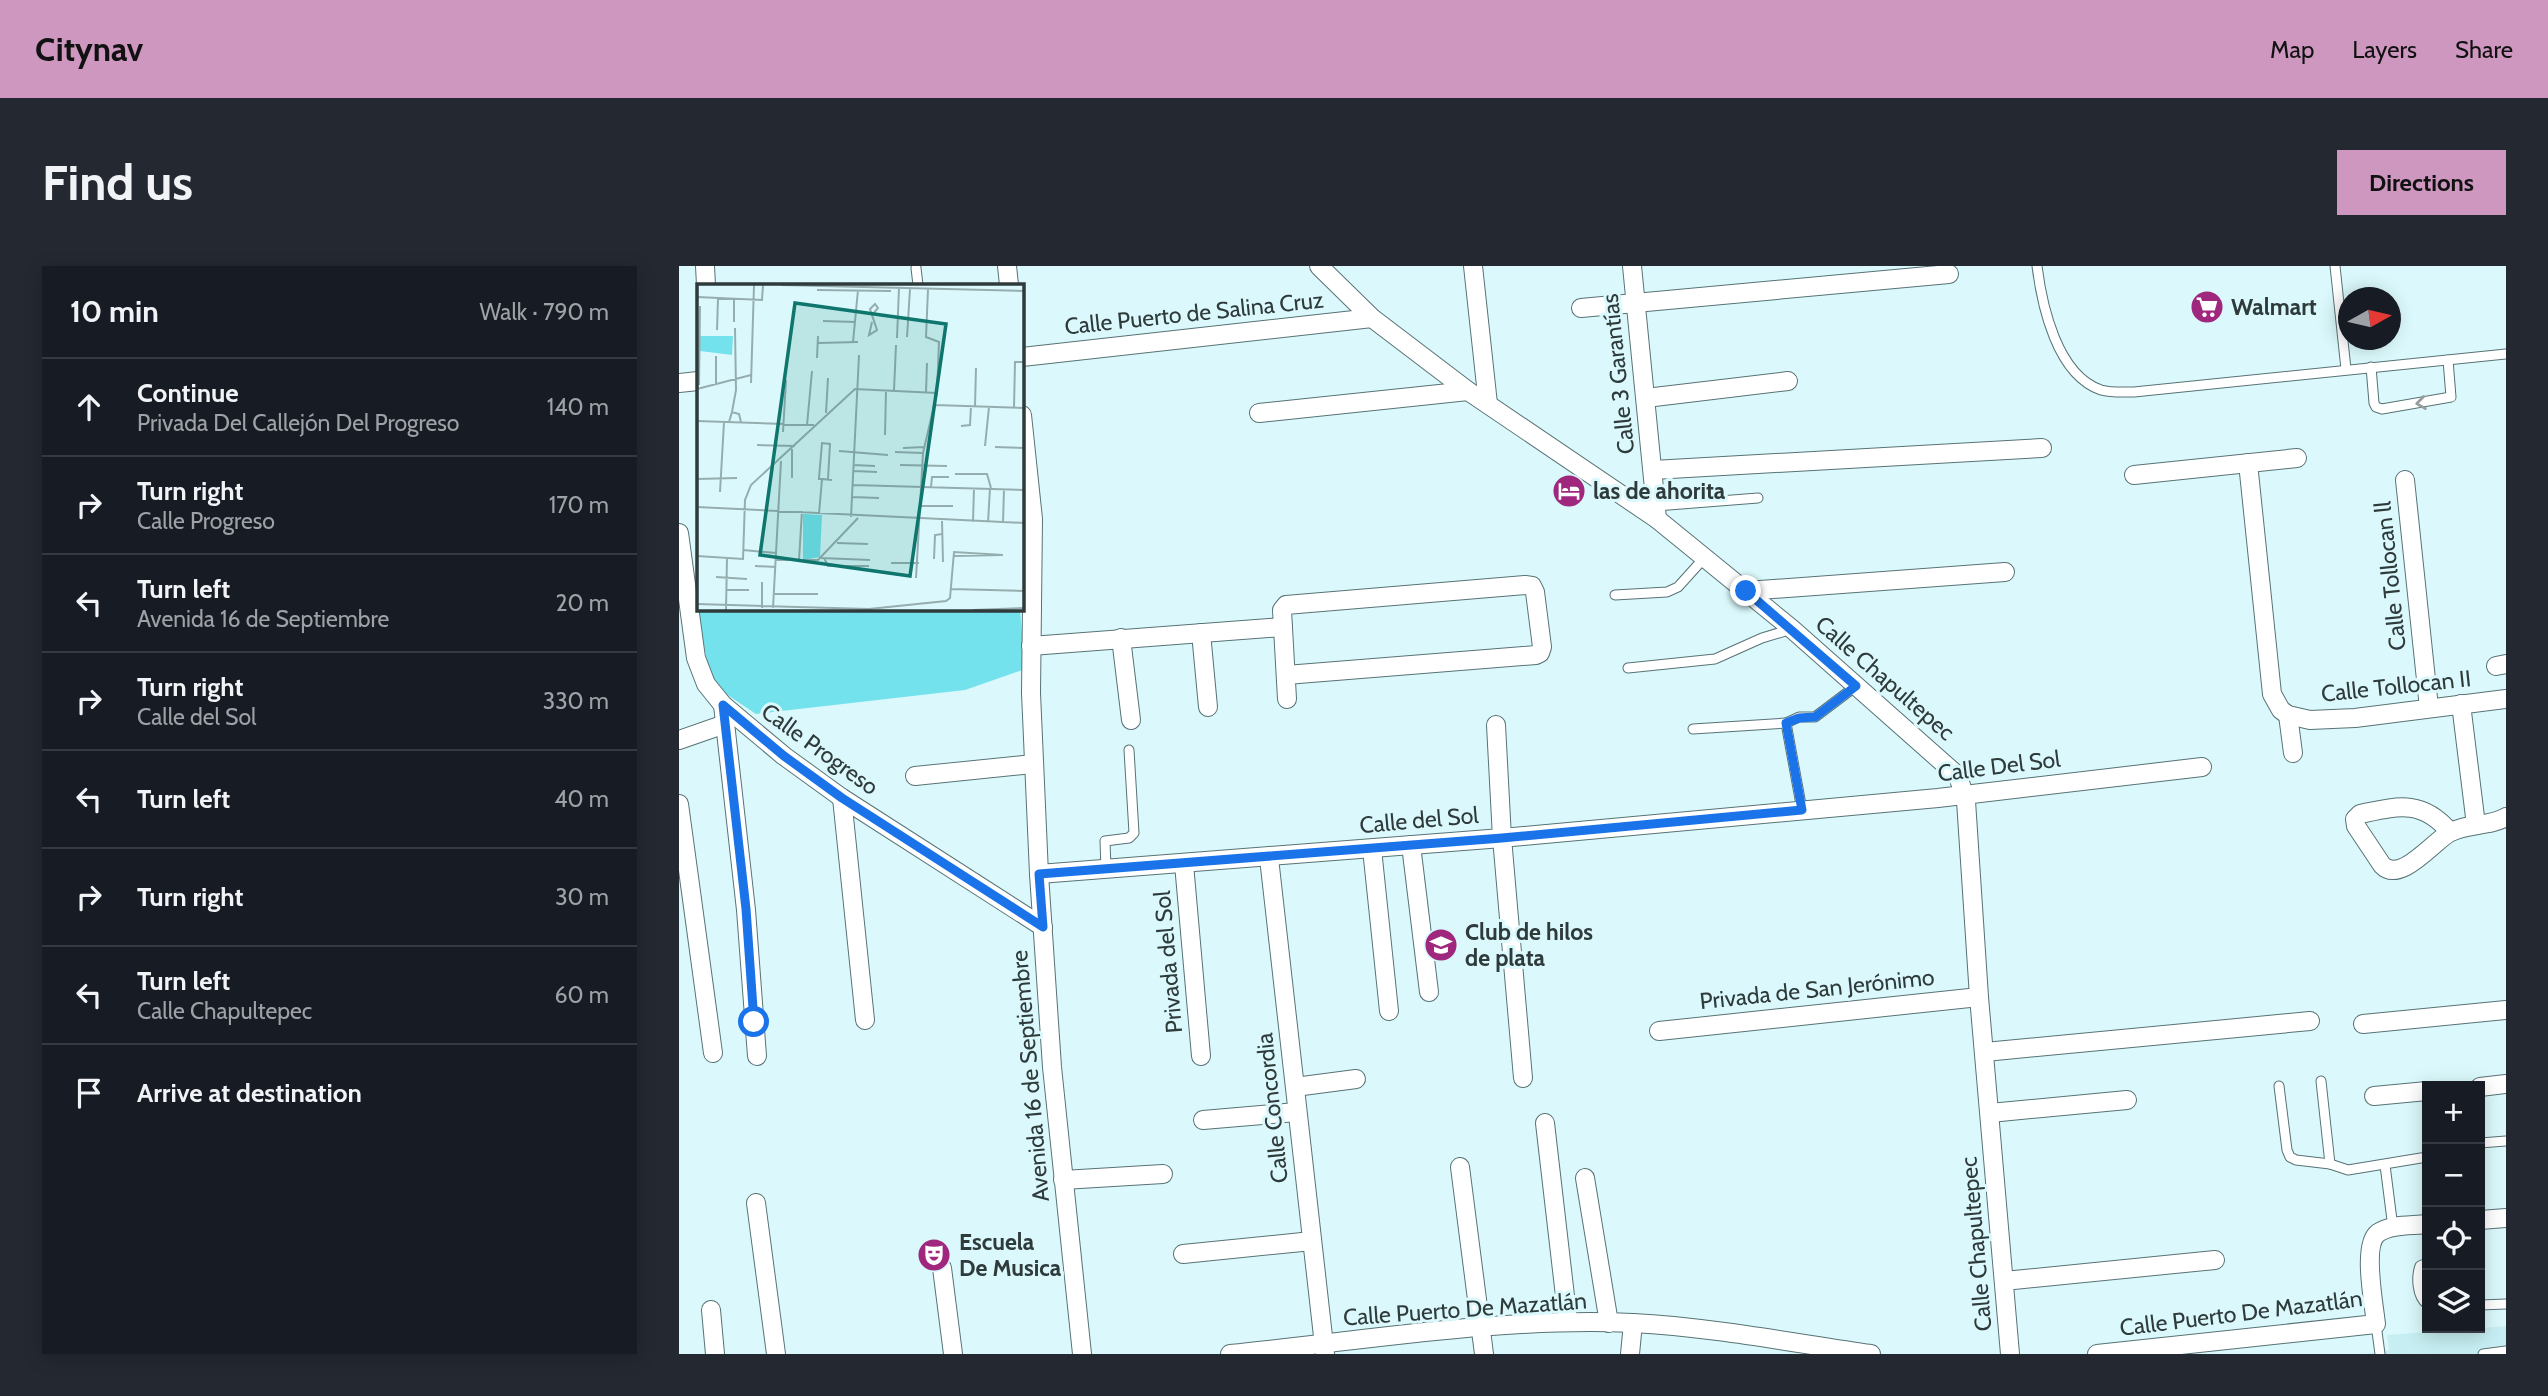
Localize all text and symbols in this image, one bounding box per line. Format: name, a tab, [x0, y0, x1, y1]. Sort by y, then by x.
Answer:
text: Citynav	[35, 29, 143, 69]
text: Map	[2270, 35, 2314, 64]
text: Layers	[2352, 35, 2417, 64]
text: Share	[2455, 35, 2513, 64]
button: Directions	[2337, 150, 2506, 215]
text: Find us	[42, 153, 193, 212]
inset map	[697, 284, 1024, 611]
street label: Calle Puerto de Salina Cruz	[1063, 285, 1325, 341]
north arrow	[2338, 287, 2401, 350]
supermarket icon: Walmart	[2188, 288, 2226, 326]
street label: Calle 3 Garantías	[1596, 292, 1640, 456]
text: 10 min	[70, 293, 159, 330]
place label: Walmart	[2231, 293, 2317, 321]
text: Walk · 790 m	[480, 298, 609, 326]
text: Continue	[137, 377, 239, 409]
icon: ahead	[70, 388, 108, 426]
text: 140 m	[547, 393, 609, 421]
one-way arrow	[2415, 395, 2427, 410]
text: Privada Del Callejón Del Progreso	[137, 409, 459, 437]
hotel icon: las de ahorita	[1550, 472, 1588, 510]
text: Turn right	[137, 475, 243, 507]
place label: las de ahorita	[1593, 477, 1726, 505]
icon: right	[70, 486, 108, 524]
text: 170 m	[549, 491, 609, 519]
street label: Calle Tollocan ll	[2368, 500, 2412, 652]
text: Calle Progreso	[137, 507, 275, 535]
text: Turn left	[137, 573, 230, 605]
route end	[1730, 575, 1761, 606]
icon: left	[70, 584, 108, 622]
text: 20 m	[556, 589, 609, 617]
text: Avenida 16 de Septiembre	[137, 605, 389, 633]
street label: Calle Chapultepec	[1810, 610, 1960, 746]
street label: Calle Tollocan II	[2320, 664, 2472, 708]
text: Turn right	[137, 671, 243, 703]
icon: right	[70, 682, 108, 720]
text: 330 m	[543, 687, 609, 715]
street label: Calle Progreso	[756, 697, 884, 801]
text: Calle del Sol	[137, 703, 257, 731]
street label: Calle Del Sol	[1936, 745, 2062, 787]
icon: left	[70, 780, 108, 818]
text: Turn left	[137, 783, 230, 815]
text: 40 m	[554, 785, 609, 813]
street label: Calle del Sol	[1358, 801, 1480, 839]
icon: right	[70, 878, 108, 916]
text: Turn right	[137, 881, 243, 913]
text: 30 m	[555, 883, 609, 911]
street label: Privada del Sol	[1148, 889, 1188, 1034]
place label: Club de hilos de plata	[1465, 918, 1593, 972]
school or university icon: Club de hilos de plata	[1422, 926, 1460, 964]
street label: Avenida 16 de Septiembre	[1005, 949, 1055, 1203]
street label: Privada de San Jerónimo	[1698, 963, 1936, 1015]
text: Turn left	[137, 965, 230, 997]
icon: left	[70, 976, 108, 1014]
text: 60 m	[555, 981, 609, 1009]
text: Calle Chapultepec	[137, 997, 312, 1025]
route start	[738, 1006, 769, 1037]
street label: Calle Concordia	[1250, 1032, 1294, 1184]
icon: arrive	[70, 1074, 108, 1112]
text: Arrive at destination	[137, 1077, 362, 1109]
map controls	[2422, 1081, 2485, 1333]
button: +	[2422, 1081, 2485, 1144]
button: −	[2422, 1144, 2485, 1207]
street label: Calle Chapultepec	[1954, 1156, 1998, 1332]
button: locate	[2422, 1207, 2485, 1270]
place label: Escuela De Musica	[959, 1228, 1062, 1282]
theatre icon: Escuela De Musica	[915, 1236, 953, 1274]
button: layers	[2422, 1270, 2485, 1333]
street label: Calle Puerto De Mazatlán	[2118, 1284, 2364, 1342]
street label: Calle Puerto De Mazatlán	[1342, 1287, 1588, 1331]

